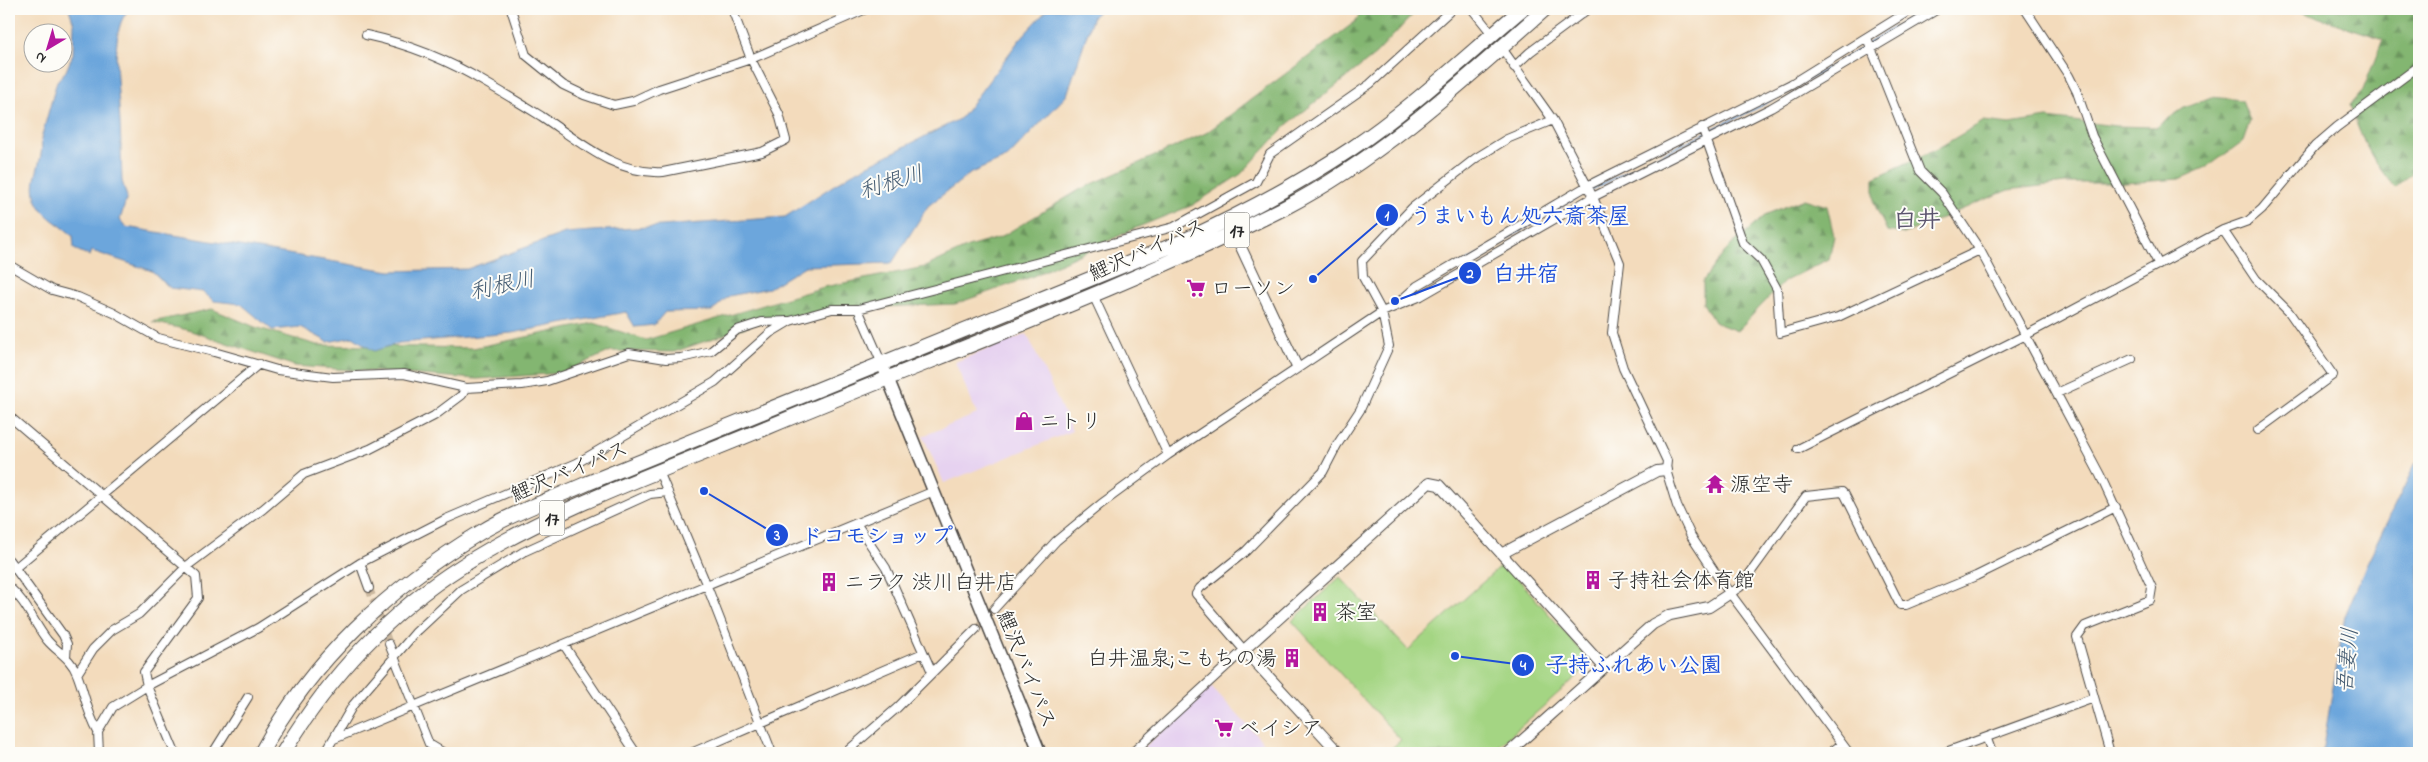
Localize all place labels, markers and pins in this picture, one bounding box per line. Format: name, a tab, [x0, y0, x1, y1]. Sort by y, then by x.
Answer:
callout: うまいもん処六斎茶屋	[1375, 196, 1640, 233]
callout: 白井宿	[1458, 255, 1569, 292]
place label: ローソン	[1211, 275, 1295, 305]
supermarket icon: ローソン	[1185, 277, 1207, 299]
place label: ニトリ	[1039, 408, 1102, 438]
shop icon: ニトリ	[1013, 410, 1035, 432]
place label: 源空寺	[1730, 471, 1793, 501]
temple icon: 源空寺	[1704, 473, 1726, 495]
callout: ドコモショップ	[765, 517, 964, 554]
place label: 子持社会体育館	[1608, 567, 1755, 597]
place label: ニラク 渋川白井店	[844, 569, 1017, 599]
building icon: 子持社会体育館	[1582, 569, 1604, 591]
building icon: ニラク 渋川白井店	[818, 571, 840, 593]
place label: 茶室	[1335, 599, 1377, 629]
building icon: 茶室	[1309, 601, 1331, 623]
place label: 白井温泉;こもちの湯	[1087, 645, 1277, 675]
callout: 子持ふれあい公園	[1511, 646, 1732, 683]
building icon: 白井温泉;こもちの湯	[1281, 647, 1303, 669]
place label: ベイシア	[1239, 715, 1323, 745]
supermarket icon: ベイシア	[1213, 717, 1235, 739]

